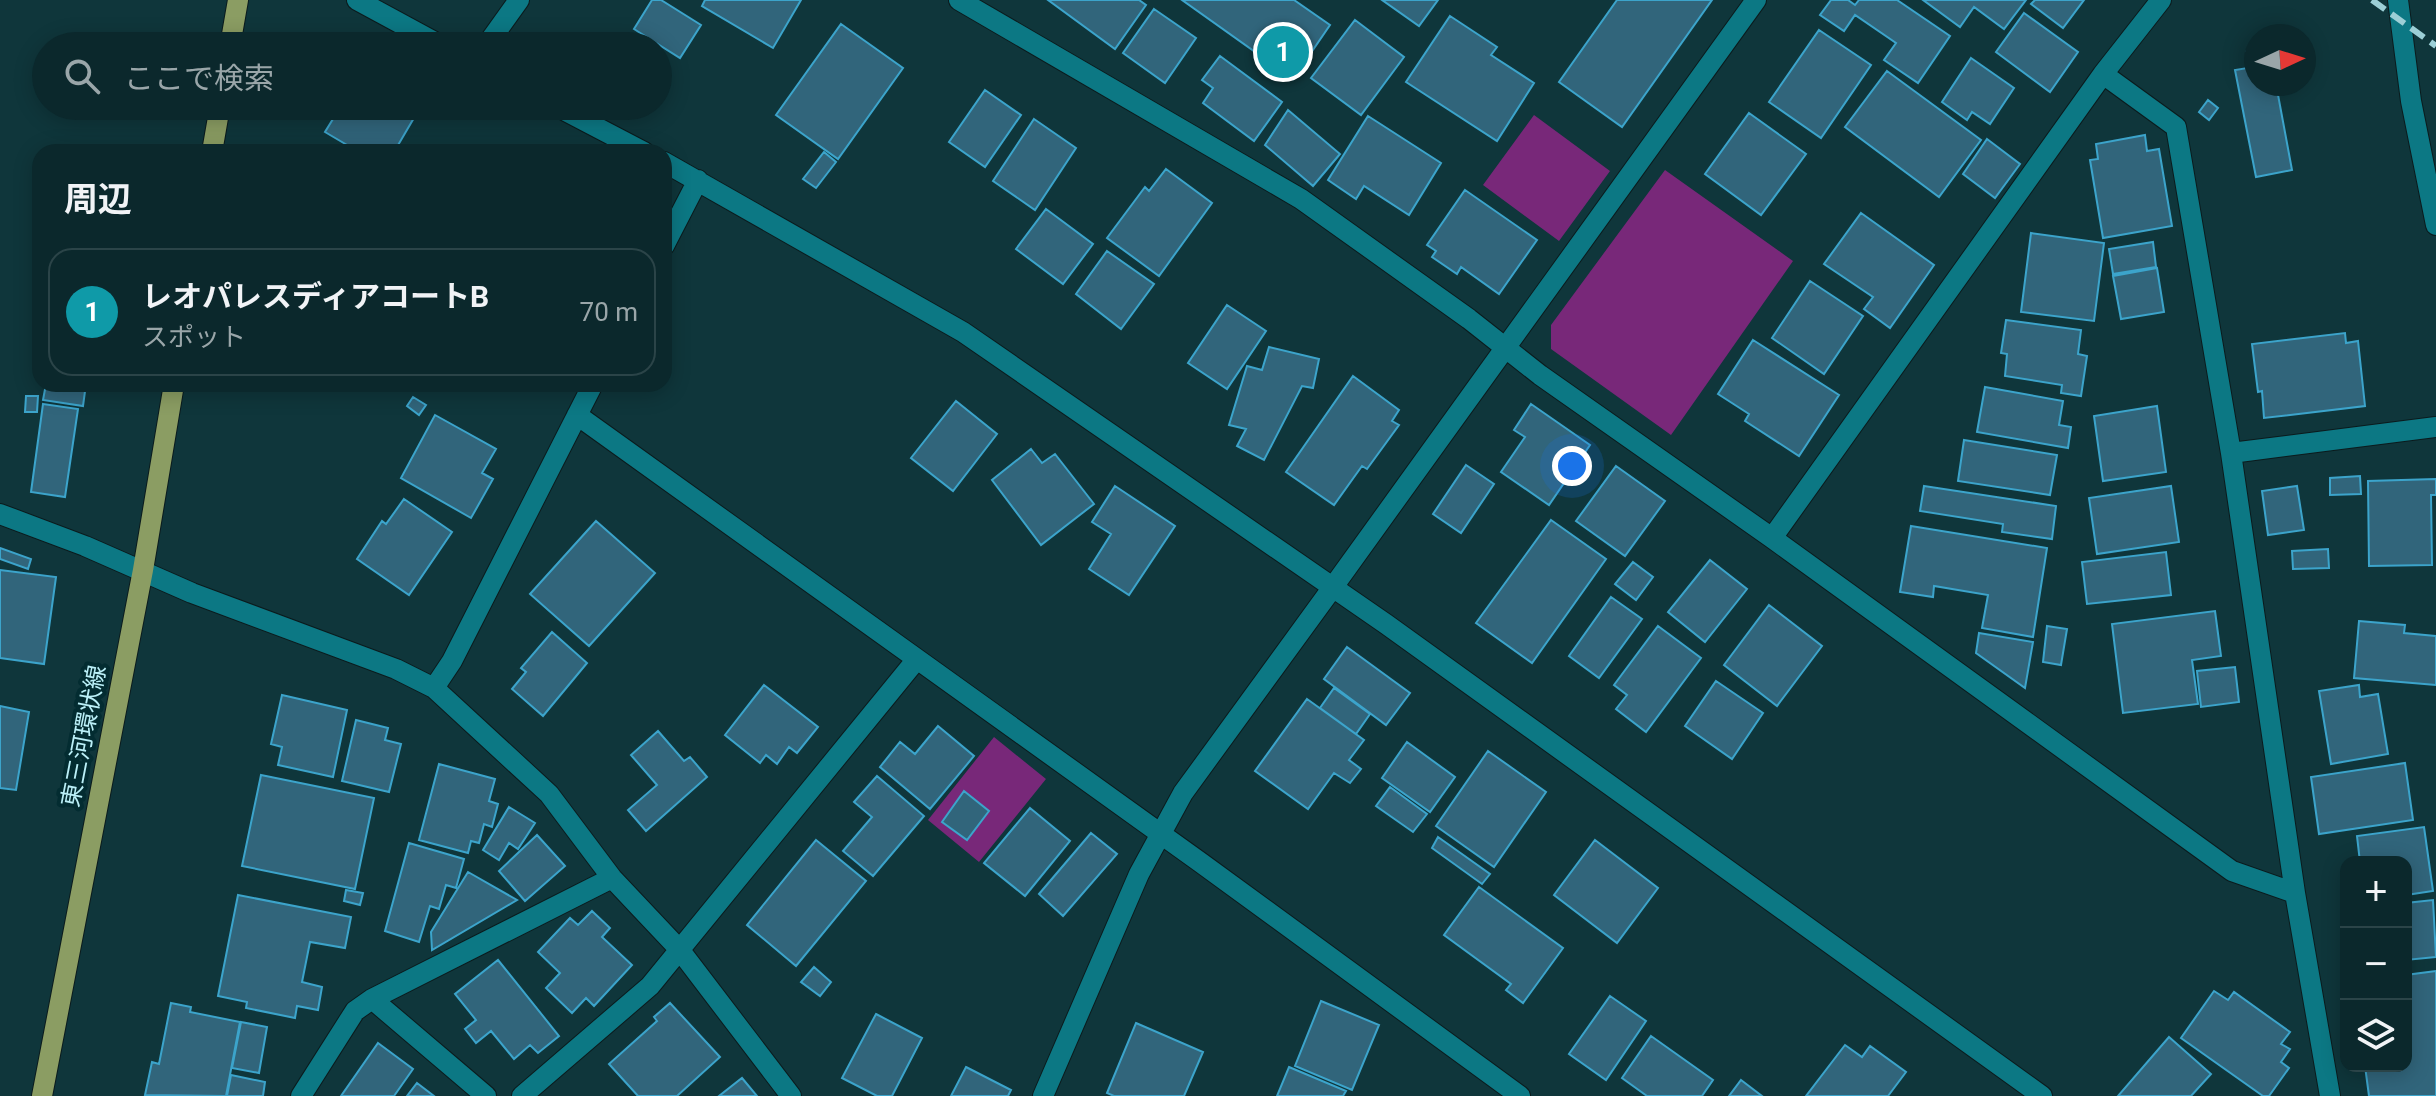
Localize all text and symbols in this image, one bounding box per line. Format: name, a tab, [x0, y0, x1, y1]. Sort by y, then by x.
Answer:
pin: 1	[1257, 22, 1309, 82]
north arrow	[2244, 24, 2316, 96]
search box	[32, 32, 672, 120]
icon: search	[60, 54, 104, 98]
text: ここで検索	[124, 61, 274, 96]
text: 周辺	[64, 179, 132, 219]
text: レオパレスディアコートB	[142, 279, 489, 314]
text: 1	[85, 297, 99, 327]
text: 70 m	[580, 297, 638, 327]
text: スポット	[142, 322, 246, 352]
your location	[1552, 446, 1592, 486]
street label: 東三河環状線	[57, 663, 111, 809]
map controls	[2340, 856, 2412, 1072]
button: +	[2340, 856, 2412, 928]
button: −	[2340, 928, 2412, 1000]
button: layers	[2340, 1000, 2412, 1072]

